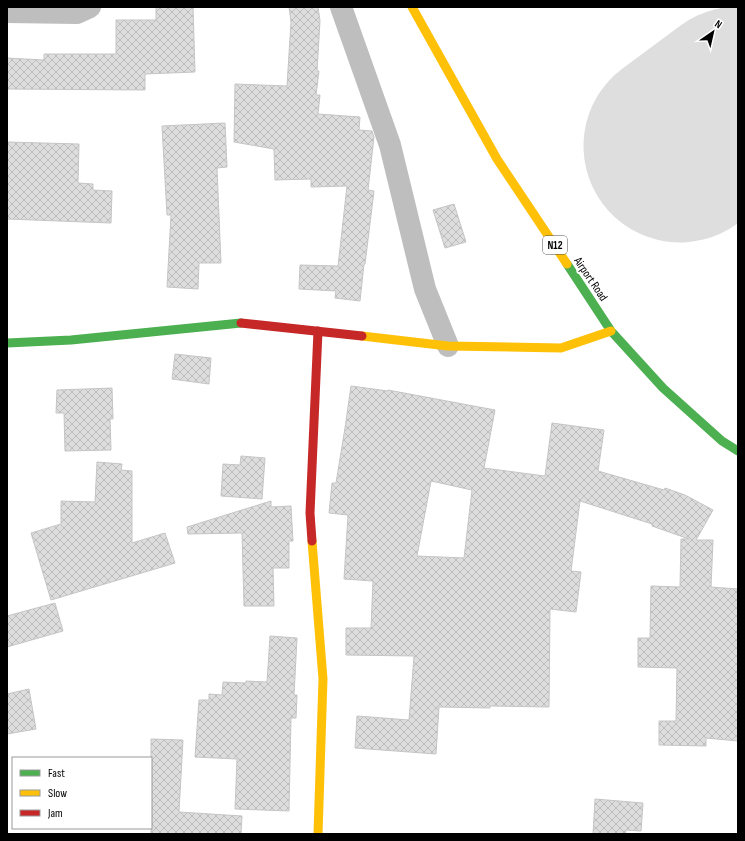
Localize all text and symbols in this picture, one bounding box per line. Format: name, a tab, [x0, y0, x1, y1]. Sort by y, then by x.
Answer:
north arrow	[693, 12, 733, 52]
text: N	[712, 17, 724, 31]
road number: N12	[543, 236, 567, 254]
street label: Airport Road	[570, 254, 611, 304]
legend	[12, 757, 152, 829]
text: Fast	[48, 766, 65, 781]
text: Slow	[48, 786, 67, 801]
text: Jam	[47, 806, 63, 821]

